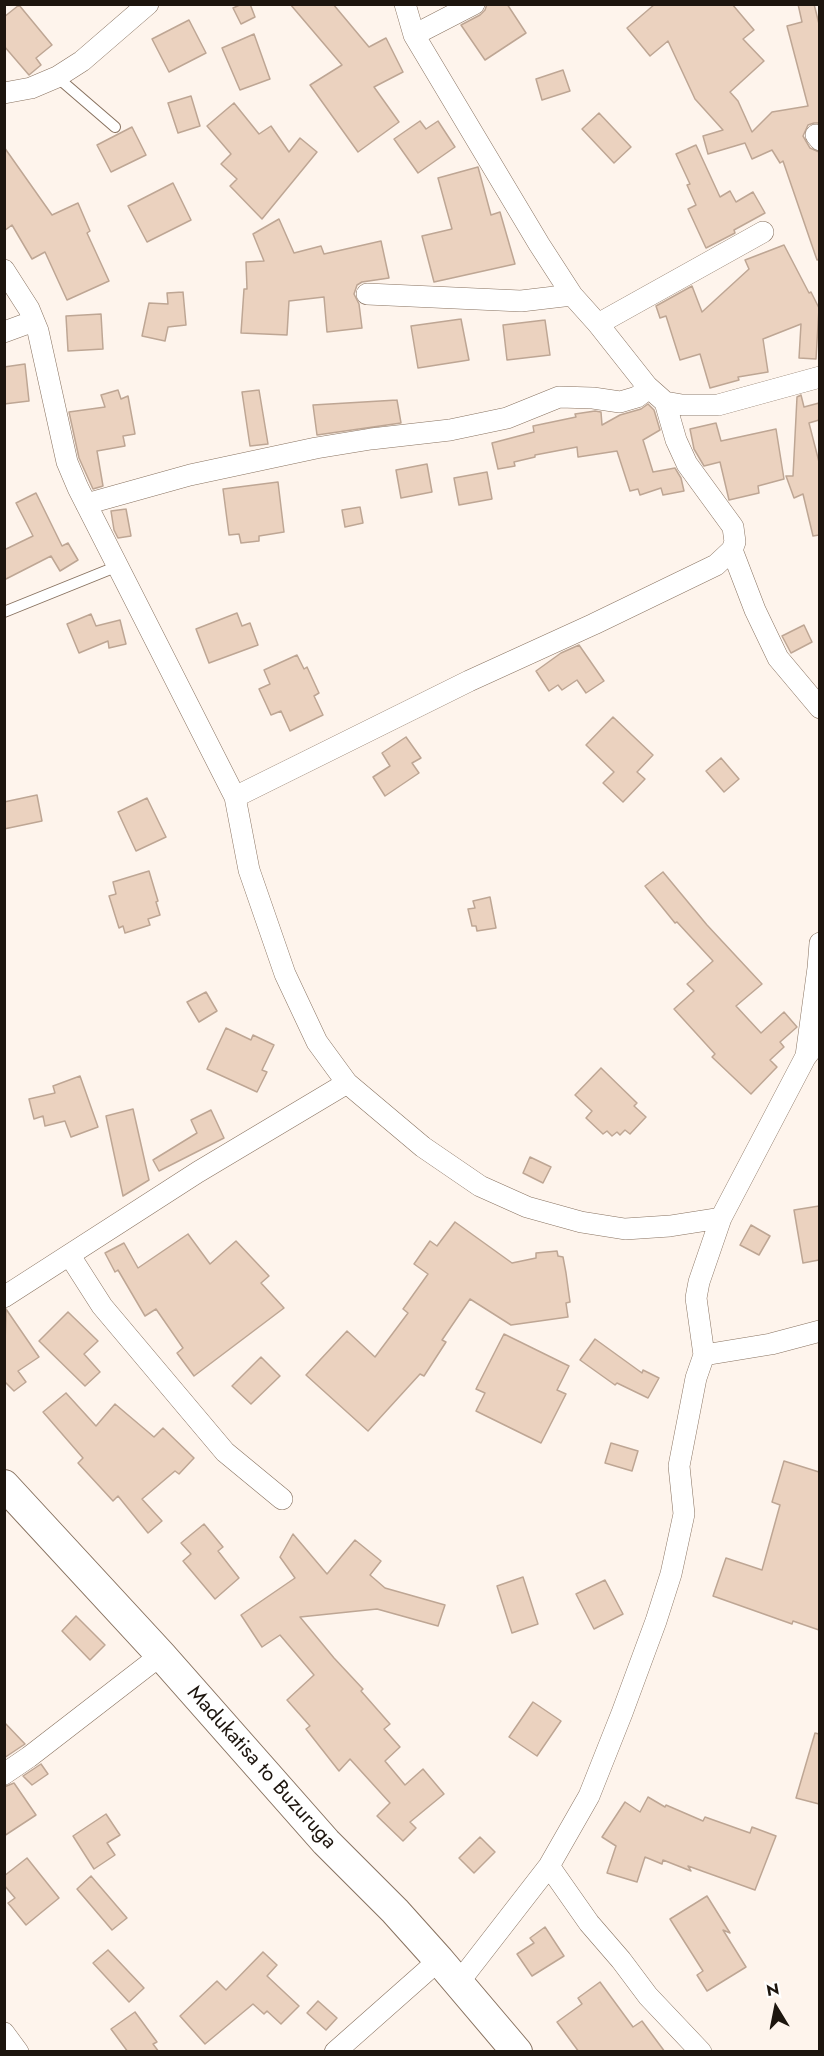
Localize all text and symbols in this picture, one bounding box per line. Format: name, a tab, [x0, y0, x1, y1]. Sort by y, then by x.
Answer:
street label: Madukatisa to Buzuruga	[181, 1681, 341, 1855]
text: N	[765, 1977, 781, 2002]
north arrow	[746, 1978, 806, 2038]

